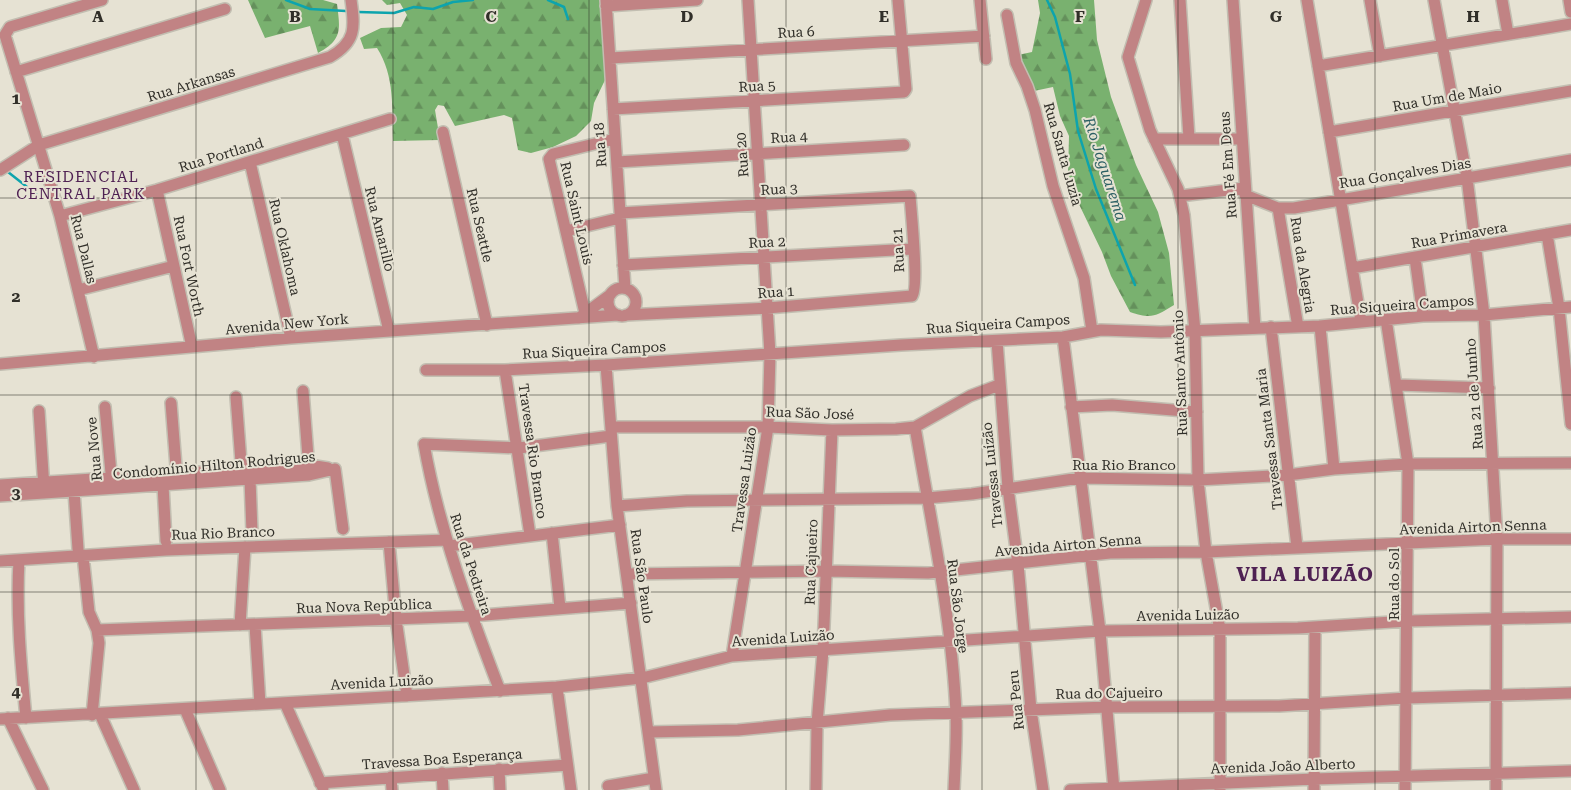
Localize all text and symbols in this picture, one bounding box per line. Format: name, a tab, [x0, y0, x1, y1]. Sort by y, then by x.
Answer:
text: A	[92, 7, 104, 26]
text: B	[289, 7, 301, 26]
text: C	[485, 7, 497, 26]
text: D	[681, 7, 694, 26]
text: E	[879, 7, 889, 26]
text: F	[1075, 7, 1085, 26]
text: G	[1270, 7, 1283, 26]
text: H	[1466, 7, 1480, 26]
street label: Rua 6	[777, 23, 815, 41]
street label: Rua Arkansas	[145, 63, 237, 105]
street label: Rua 5	[738, 77, 776, 95]
street label: Rua Um de Maio	[1391, 80, 1503, 114]
text: 1	[12, 89, 21, 108]
street label: Rua Santa Luzia	[1041, 100, 1086, 208]
street label: Rua Fé Em Deus	[1216, 110, 1240, 219]
water label: Rio Jaguarema	[1079, 114, 1130, 223]
street label: Rua 18	[590, 122, 610, 168]
street label: Rua 4	[770, 128, 808, 146]
street label: Rua 20	[732, 132, 752, 178]
street label: Rua Portland	[177, 135, 265, 175]
street label: Rua Gonçalves Dias	[1338, 155, 1472, 191]
street label: Rua Saint Louis	[557, 160, 597, 266]
district label: RESIDENCIAL CENTRAL PARK	[16, 168, 146, 203]
street label: Rua 3	[760, 180, 798, 198]
street label: Rua Amarillo	[362, 185, 398, 273]
street label: Rua Seattle	[464, 186, 496, 264]
street label: Rua Oklahoma	[266, 197, 304, 297]
street label: Rua Dallas	[68, 213, 100, 286]
street label: Rua Fort Worth	[170, 214, 208, 318]
street label: Rua da Alegria	[1288, 216, 1319, 315]
street label: Rua Primavera	[1410, 219, 1509, 251]
street label: Rua 21	[889, 227, 907, 273]
street label: Rua 2	[748, 233, 786, 251]
street label: Rua 1	[757, 283, 795, 301]
text: 2	[12, 287, 21, 306]
street label: Rua Siqueira Campos	[1330, 292, 1475, 318]
street label: Rua Santo Antônio	[1170, 309, 1190, 437]
street label: Avenida New York	[225, 311, 350, 337]
street label: Rua Siqueira Campos	[926, 311, 1071, 337]
street label: Rua Siqueira Campos	[522, 338, 667, 362]
street label: Rua 21 de Junho	[1462, 338, 1486, 450]
street label: Travessa Santa Maria	[1252, 367, 1286, 511]
street label: Travessa Rio Branco	[516, 382, 550, 520]
street label: Rua São José	[766, 403, 855, 423]
street label: Rua Nove	[83, 416, 105, 482]
street label: Travessa Luízão	[978, 421, 1006, 529]
street label: Travessa Luizão	[729, 426, 759, 534]
street label: Condomínio Hilton Rodrigues	[112, 448, 316, 482]
street label: Rua Rio Branco	[1072, 457, 1176, 473]
text: 3	[12, 484, 21, 503]
street label: Rua da Pedreira	[447, 511, 495, 617]
street label: Avenida Airton Senna	[1399, 516, 1547, 538]
street label: Rua Cajueiro	[802, 519, 820, 605]
street label: Rua Rio Branco	[171, 523, 275, 543]
street label: Rua São Paulo	[627, 528, 657, 624]
street label: Avenida Airton Senna	[994, 531, 1142, 559]
street label: Rua do Sol	[1386, 547, 1402, 620]
street label: Rua São Jorge	[944, 558, 972, 654]
district label: VILA LUIZÃO	[1236, 563, 1374, 586]
street label: Rua Nova República	[296, 596, 433, 616]
street label: Avenida Luizão	[1136, 606, 1240, 624]
street label: Avenida Luizão	[731, 626, 835, 650]
street label: Rua Peru	[1005, 669, 1027, 731]
street label: Avenida Luizão	[330, 671, 434, 693]
text: 4	[12, 682, 21, 701]
street label: Rua do Cajueiro	[1055, 684, 1163, 702]
street label: Travessa Boa Esperança	[361, 745, 523, 773]
street label: Avenida João Alberto	[1210, 755, 1356, 777]

